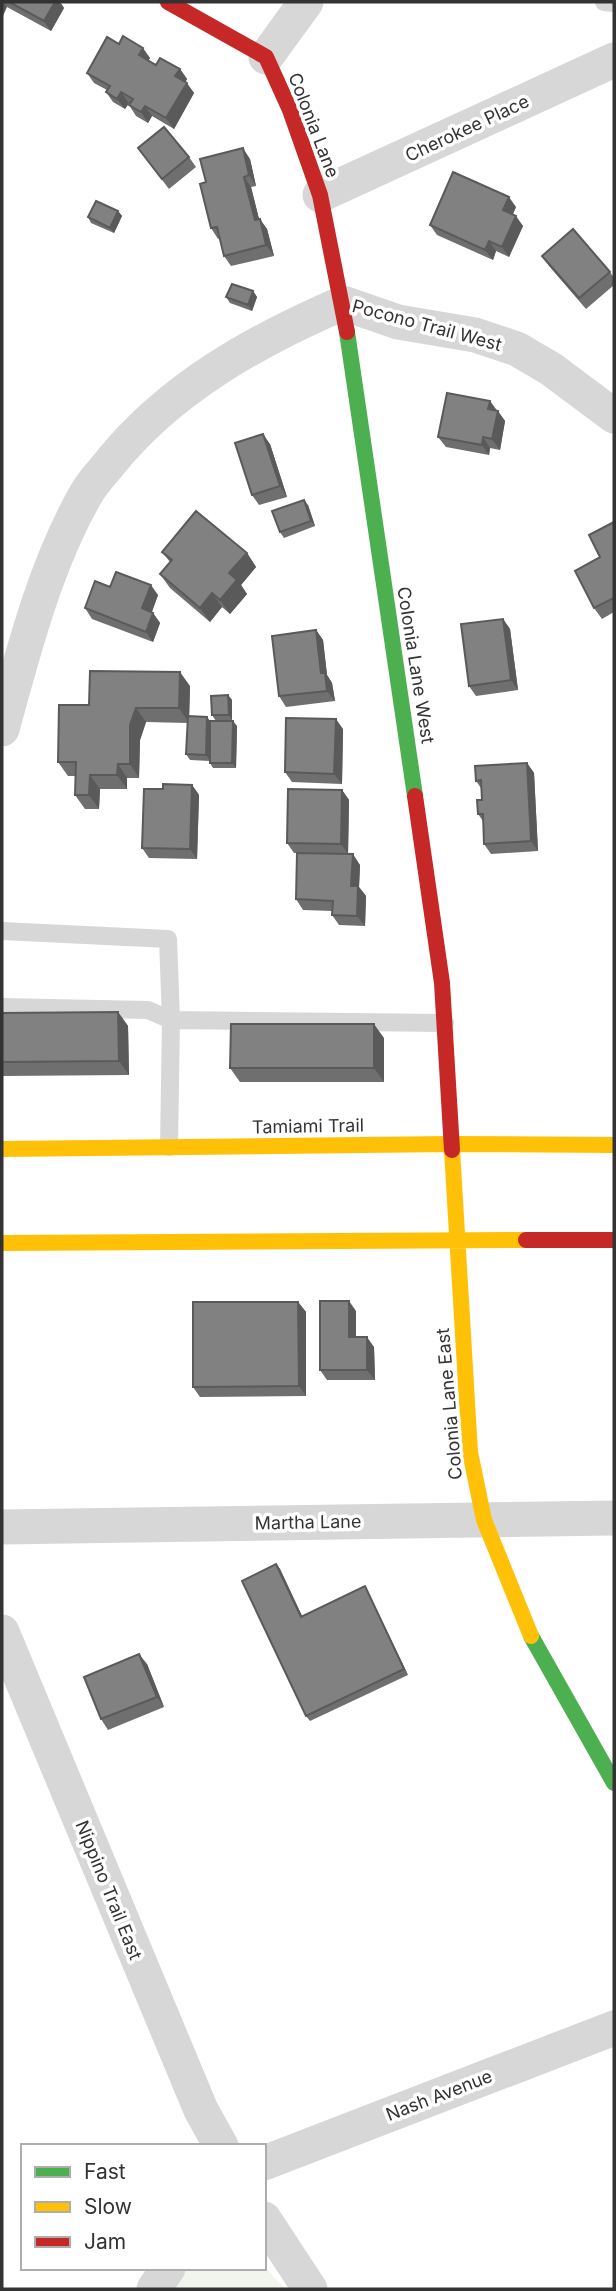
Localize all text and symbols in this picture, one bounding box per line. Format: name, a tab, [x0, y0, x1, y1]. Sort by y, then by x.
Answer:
street label: Colonia Lane	[284, 70, 344, 180]
street label: Cherokee Place	[402, 90, 532, 166]
street label: Pocono Trail West	[350, 295, 504, 355]
street label: Colonia Lane West	[393, 585, 439, 745]
street label: Tamiami Trail	[252, 1115, 364, 1137]
street label: Colonia Lane East	[432, 1327, 466, 1481]
street label: Martha Lane	[255, 1511, 361, 1533]
street label: Nippino Trail East	[71, 1817, 147, 1963]
street label: Nash Avenue	[383, 2065, 495, 2125]
legend	[21, 2144, 266, 2270]
text: Fast	[84, 2159, 126, 2184]
text: Slow	[84, 2194, 132, 2219]
text: Jam	[84, 2229, 126, 2254]

